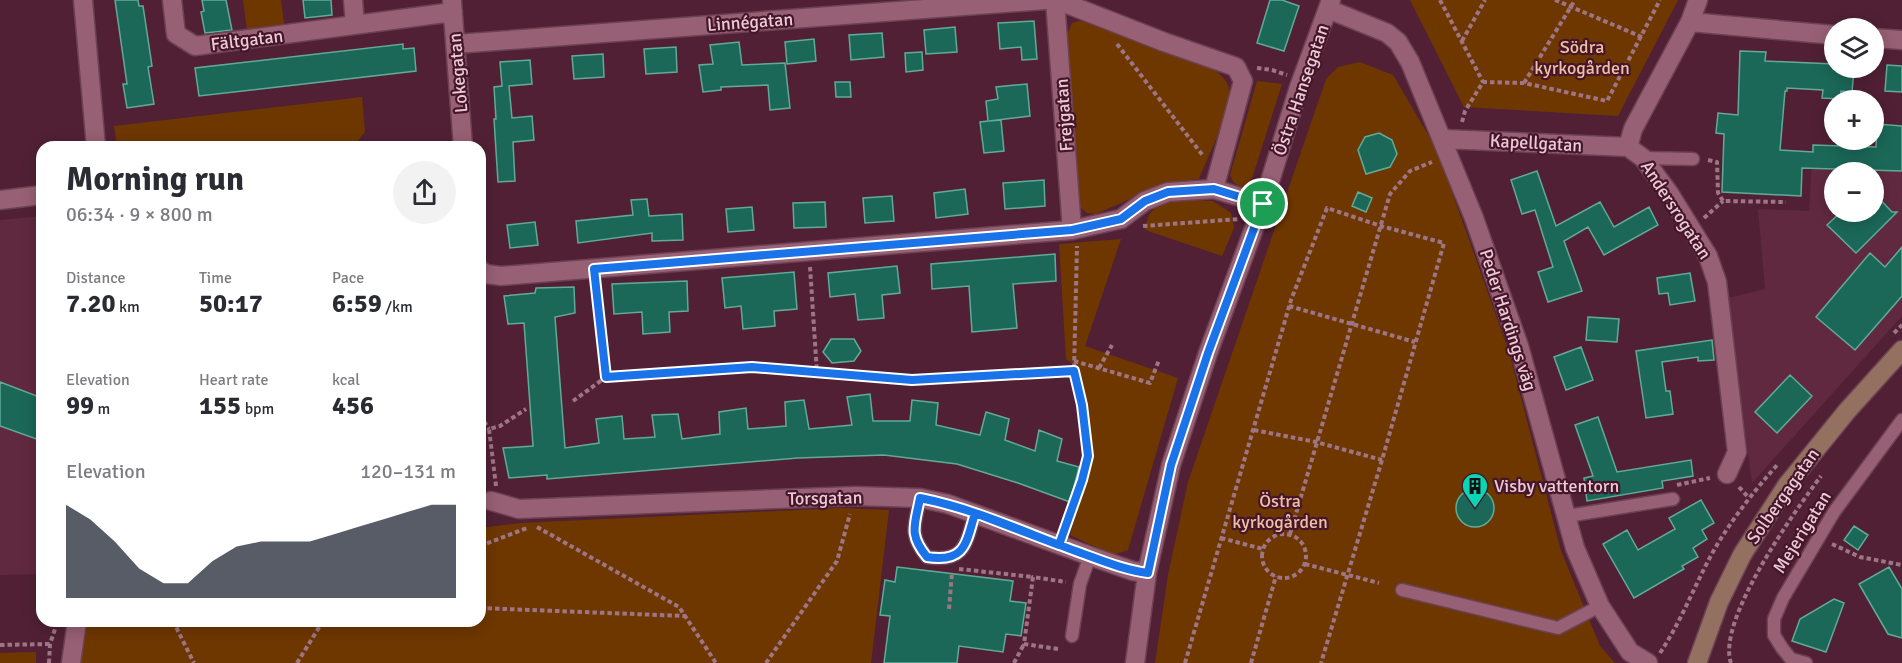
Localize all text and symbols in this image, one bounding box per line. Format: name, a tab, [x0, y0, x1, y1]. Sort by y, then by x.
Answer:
street label: Linnégatan	[706, 8, 794, 36]
map controls	[1824, 18, 1884, 222]
button: layers	[1824, 18, 1884, 78]
street label: Östra Hansegatan	[1268, 22, 1334, 158]
street label: Fältgatan	[210, 25, 284, 55]
street label: Lokegatan	[444, 32, 472, 114]
park label: Södra kyrkogården	[1534, 36, 1630, 79]
street label: Frejgatan	[1050, 78, 1078, 152]
button: +	[1824, 90, 1884, 150]
street label: Kapellgatan	[1489, 130, 1583, 156]
street label: Andersrogatan	[1636, 157, 1716, 263]
text: Morning run	[66, 159, 244, 200]
button: share	[393, 161, 456, 224]
button: −	[1824, 162, 1884, 222]
pin	[1237, 178, 1288, 229]
icon: arrive	[1246, 187, 1279, 220]
text: 06:34 · 9 × 800 m	[66, 202, 213, 227]
street label: Peder Hardings väg	[1475, 246, 1541, 394]
text: Distance	[66, 268, 126, 288]
text: Time	[199, 268, 232, 288]
text: Pace	[332, 268, 364, 288]
text: 7.20	[66, 288, 116, 320]
text: 50:17	[199, 288, 263, 320]
text: 6:59	[332, 288, 382, 320]
text: km	[116, 297, 140, 317]
text: /km	[382, 297, 413, 317]
text: Elevation	[66, 370, 130, 390]
text: Heart rate	[199, 370, 268, 390]
text: kcal	[332, 370, 360, 390]
text: 99	[66, 390, 94, 422]
text: 155	[199, 390, 241, 422]
text: 456	[332, 390, 374, 422]
text: m	[94, 399, 110, 419]
text: bpm	[241, 399, 274, 419]
street label: Solbergagatan	[1742, 444, 1824, 548]
text: Elevation	[66, 459, 146, 484]
text: 120–131 m	[360, 459, 456, 484]
building icon: Visby vattentorn	[1460, 471, 1490, 509]
place label: Visby vattentorn	[1494, 475, 1619, 497]
street label: Torsgatan	[787, 486, 863, 510]
street label: Mejerigatan	[1768, 487, 1836, 577]
park label: Östra kyrkogården	[1232, 490, 1328, 533]

